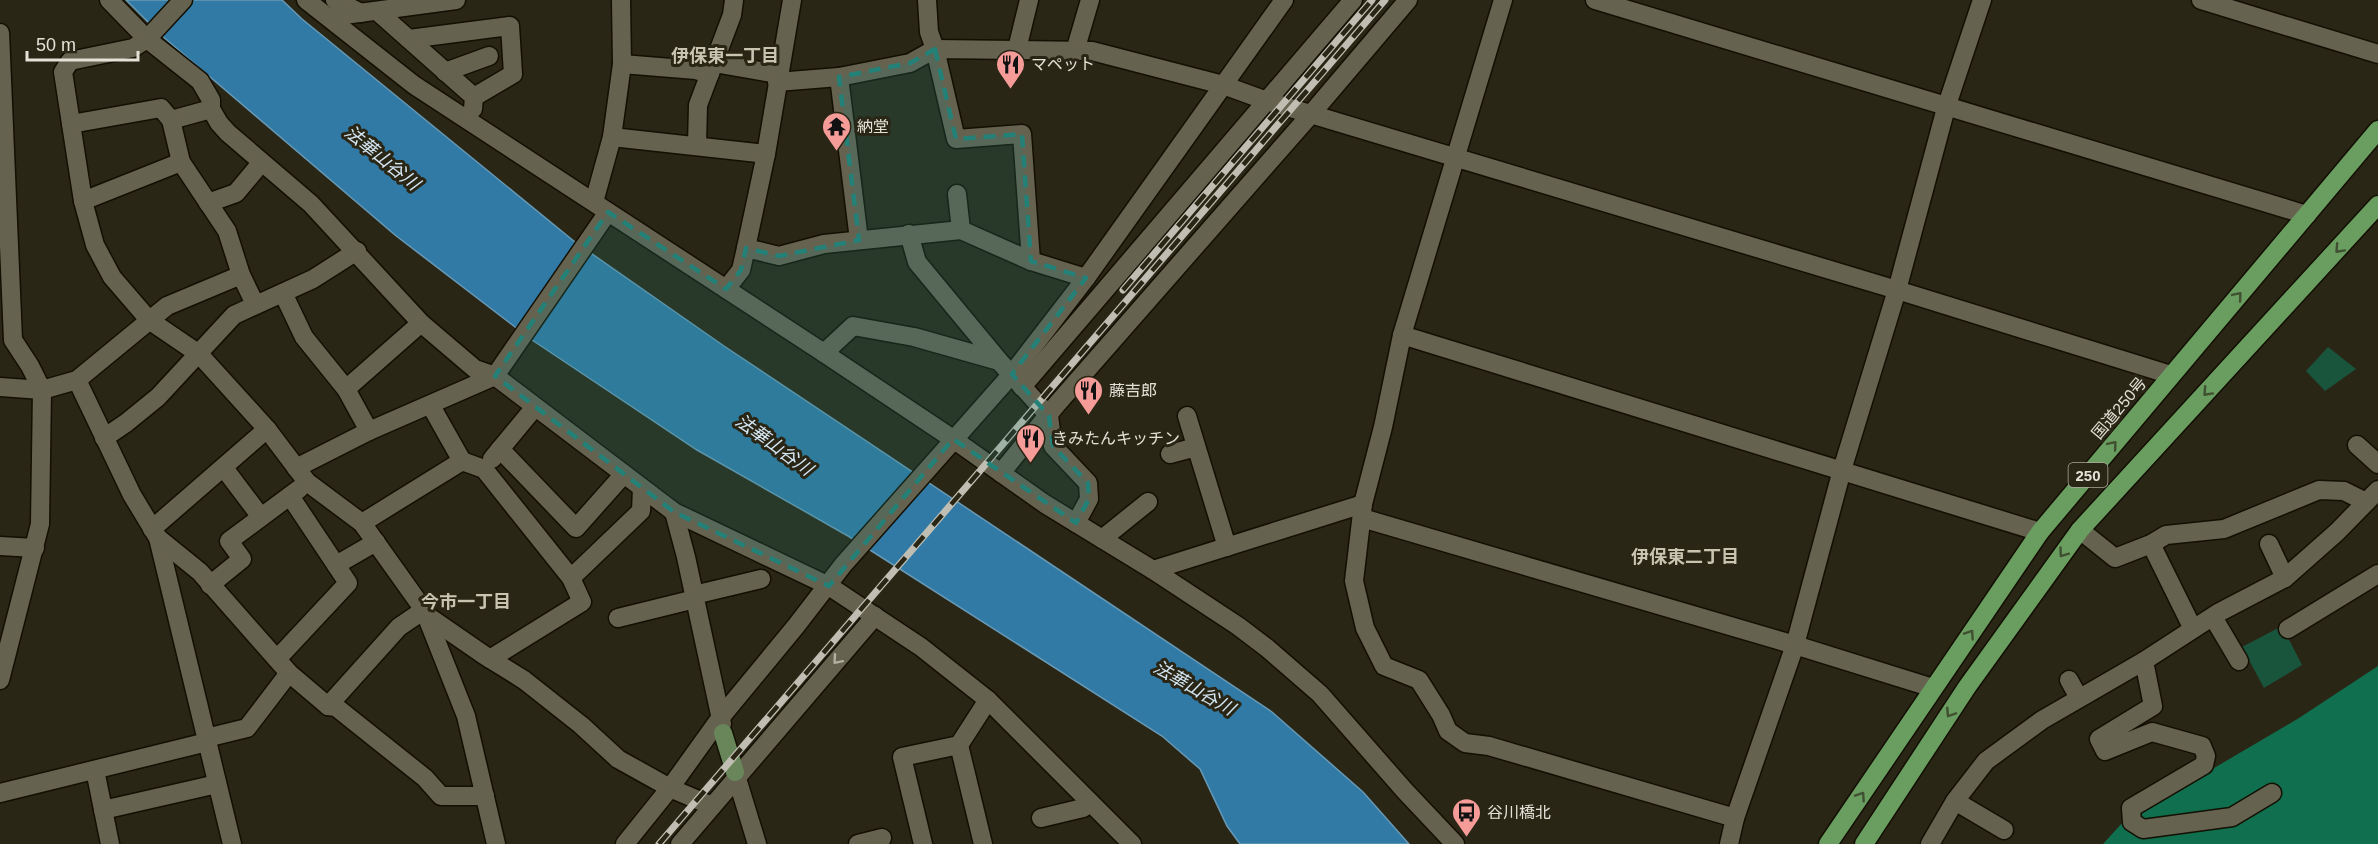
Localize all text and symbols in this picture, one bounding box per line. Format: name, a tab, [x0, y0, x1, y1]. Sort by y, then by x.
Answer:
scale bar	[27, 24, 138, 62]
text: 50 m	[36, 35, 76, 55]
district label: 伊保東一丁目	[671, 46, 779, 66]
restaurant icon: マペット	[994, 48, 1026, 90]
place label: マペット	[1031, 56, 1095, 73]
temple icon: 納堂	[820, 110, 852, 152]
place label: 納堂	[857, 118, 889, 135]
water label: 法華山谷川	[341, 122, 425, 195]
one-way arrow	[2335, 242, 2346, 253]
one-way arrow	[2231, 292, 2242, 303]
restaurant icon: 藤吉郎	[1072, 374, 1104, 416]
street label: 国道250号	[2088, 374, 2150, 442]
place label: 藤吉郎	[1109, 382, 1157, 399]
one-way arrow	[2203, 386, 2214, 396]
water label: 法華山谷川	[732, 410, 818, 481]
restaurant icon: きみたんキッチン	[1015, 422, 1047, 464]
place label: きみたんキッチン	[1052, 430, 1180, 447]
one-way arrow	[2105, 441, 2116, 452]
road number: 250	[2068, 463, 2108, 487]
district label: 伊保東二丁目	[1631, 547, 1739, 567]
one-way arrow	[2059, 547, 2070, 558]
district label: 今市一丁目	[421, 592, 511, 612]
one-way arrow	[1963, 630, 1974, 641]
one-way arrow	[833, 653, 844, 664]
water label: 法華山谷川	[1150, 657, 1240, 720]
one-way arrow	[1947, 706, 1958, 717]
one-way arrow	[1853, 791, 1864, 802]
bus stop icon: 谷川橋北	[1450, 796, 1482, 838]
place label: 谷川橋北	[1487, 804, 1551, 821]

